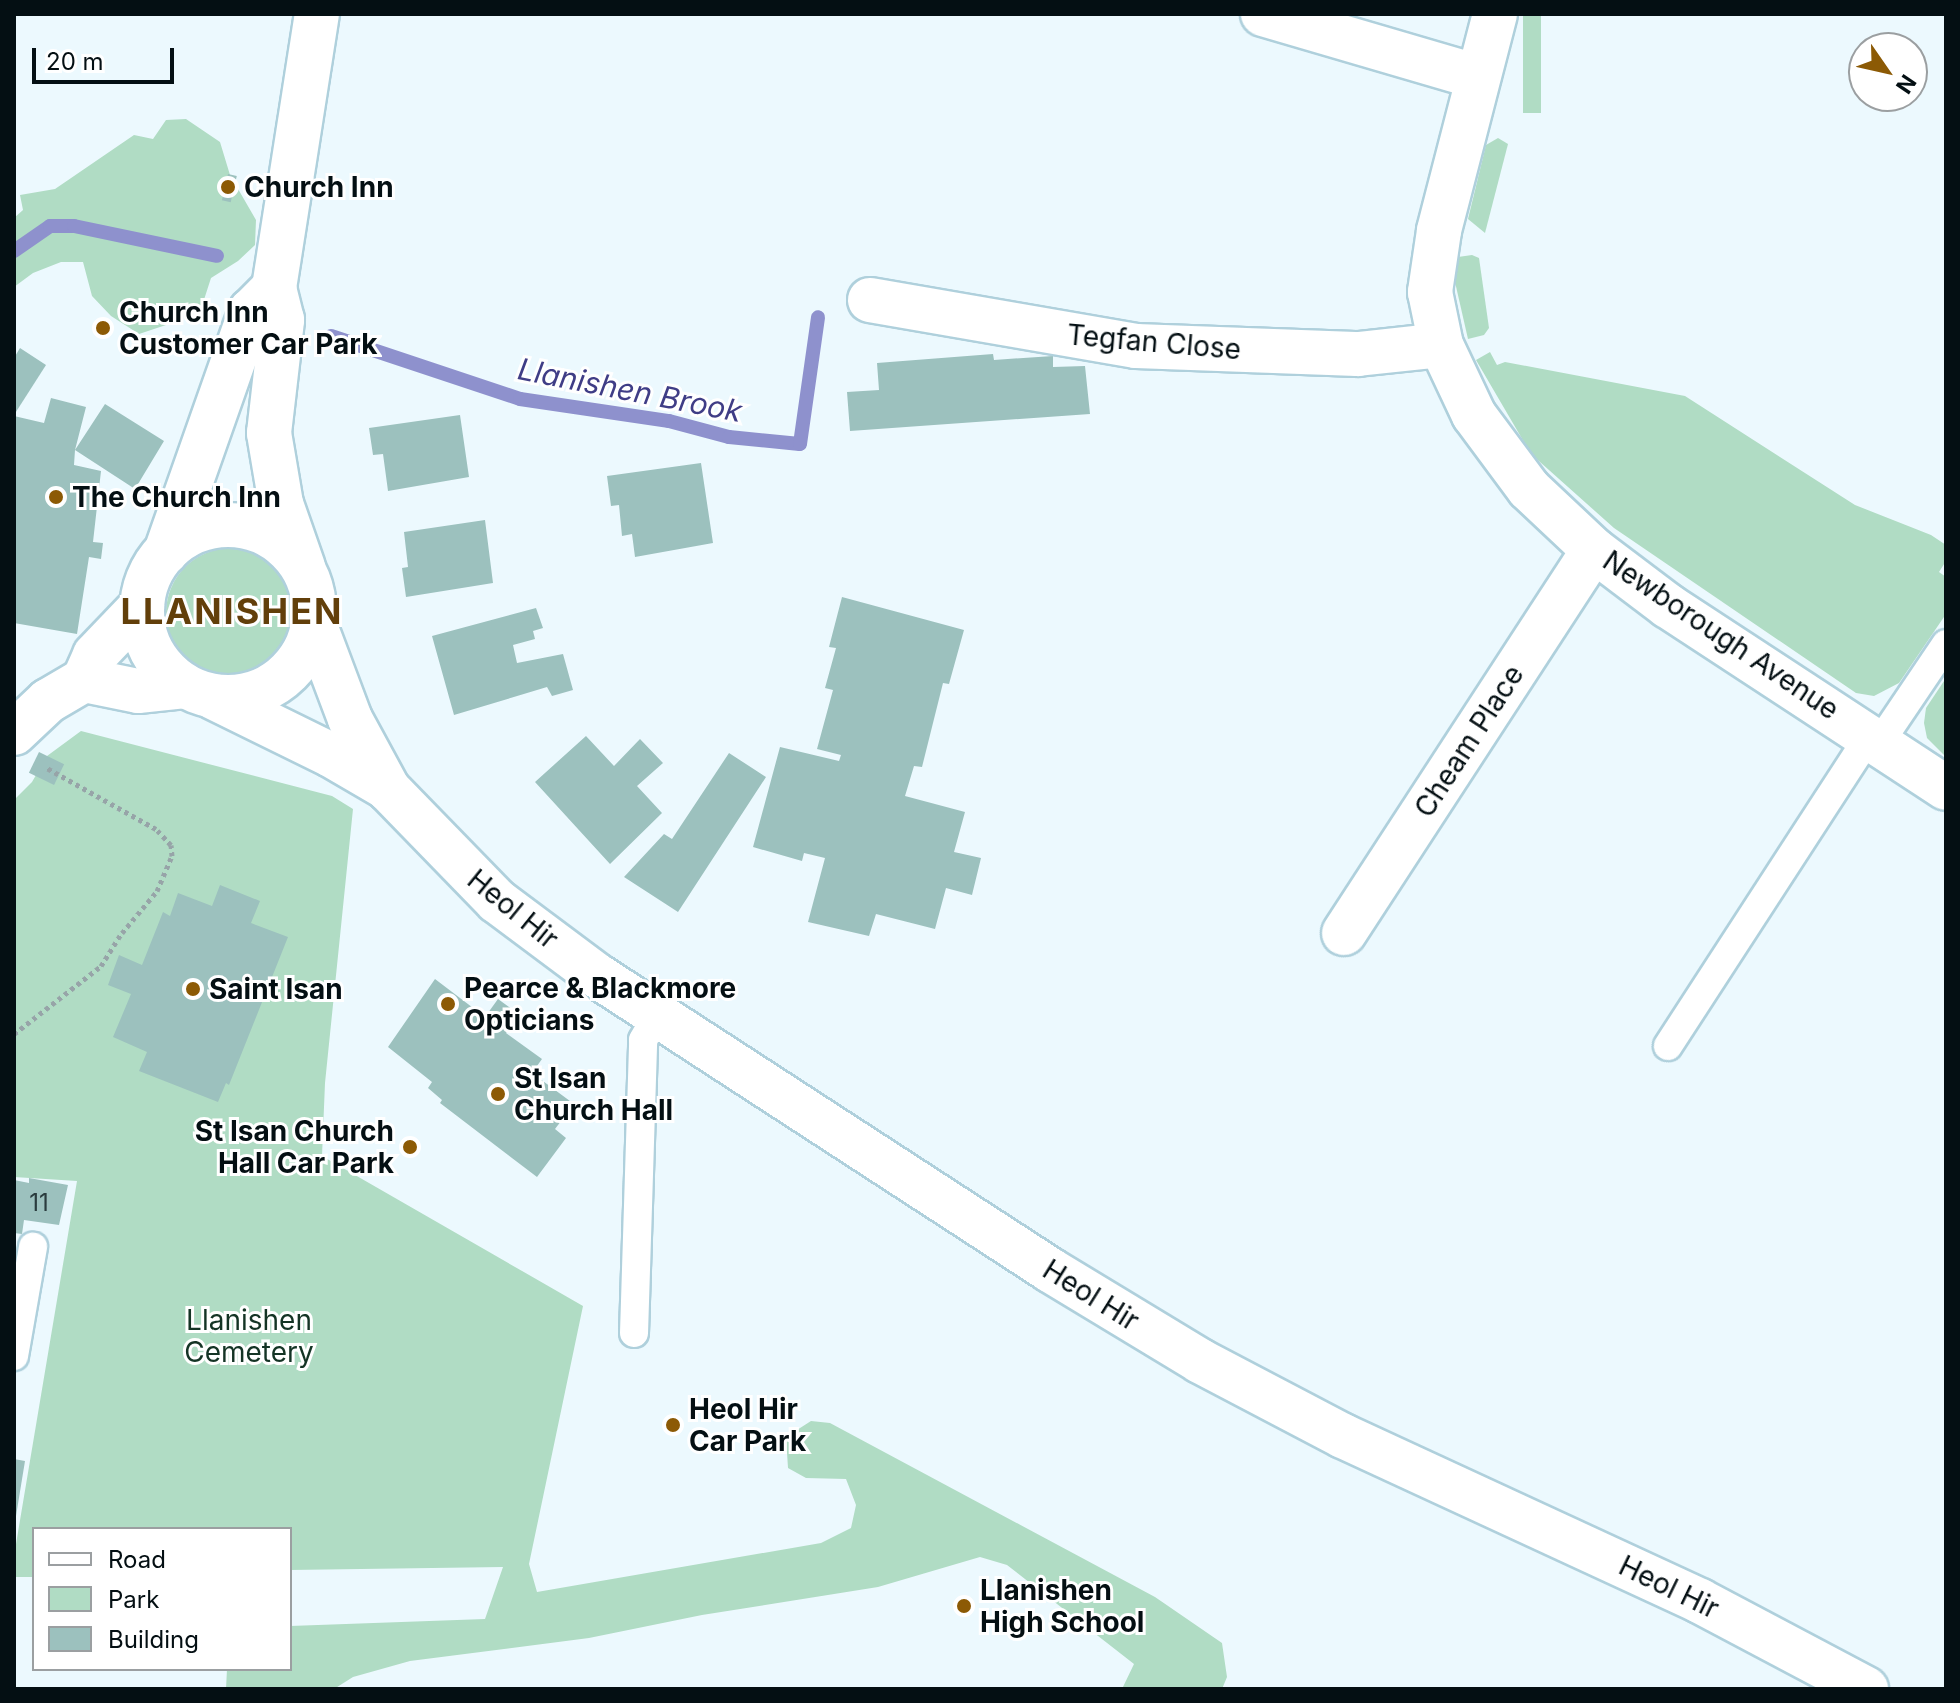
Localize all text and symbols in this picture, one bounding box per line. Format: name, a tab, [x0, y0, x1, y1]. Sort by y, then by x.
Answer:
scale bar	[36, 32, 178, 82]
north arrow	[1848, 32, 1928, 112]
text: 20 m	[46, 47, 104, 76]
text: N	[1891, 70, 1922, 99]
place label: Church Inn	[244, 170, 394, 204]
marker: Church Inn	[219, 178, 237, 196]
place label: Church Inn Customer Car Park	[119, 295, 377, 361]
street label: Tegfan Close	[1066, 318, 1242, 366]
marker: Church Inn Customer Car Park	[94, 319, 112, 337]
water label: Llanishen Brook	[515, 351, 745, 429]
place label: The Church Inn	[72, 480, 281, 514]
marker: The Church Inn	[47, 488, 65, 506]
street label: Newborough Avenue	[1597, 544, 1845, 726]
district label: LLANISHEN	[121, 590, 343, 634]
street label: Cheam Place	[1407, 659, 1531, 823]
street label: Heol Hir	[461, 862, 565, 956]
place label: Pearce & Blackmore Opticians	[464, 971, 736, 1037]
place label: Saint Isan	[209, 972, 343, 1006]
marker: Saint Isan	[184, 980, 202, 998]
marker: Pearce & Blackmore Opticians	[439, 995, 457, 1013]
place label: St Isan Church Hall	[514, 1061, 673, 1127]
marker: St Isan Church Hall	[489, 1085, 507, 1103]
place label: St Isan Church Hall Car Park	[195, 1114, 394, 1180]
marker: St Isan Church Hall Car Park	[401, 1138, 419, 1156]
house number: 11	[29, 1189, 49, 1217]
street label: Heol Hir	[1037, 1252, 1145, 1338]
park label: Llanishen Cemetery	[184, 1303, 314, 1369]
place label: Heol Hir Car Park	[689, 1392, 806, 1458]
marker: Heol Hir Car Park	[664, 1416, 682, 1434]
legend	[32, 1527, 292, 1671]
text: Road	[108, 1545, 166, 1574]
street label: Heol Hir	[1614, 1549, 1724, 1625]
place label: Llanishen High School	[980, 1573, 1144, 1639]
text: Park	[108, 1585, 159, 1614]
marker: Llanishen High School	[955, 1597, 973, 1615]
text: Building	[108, 1625, 199, 1654]

